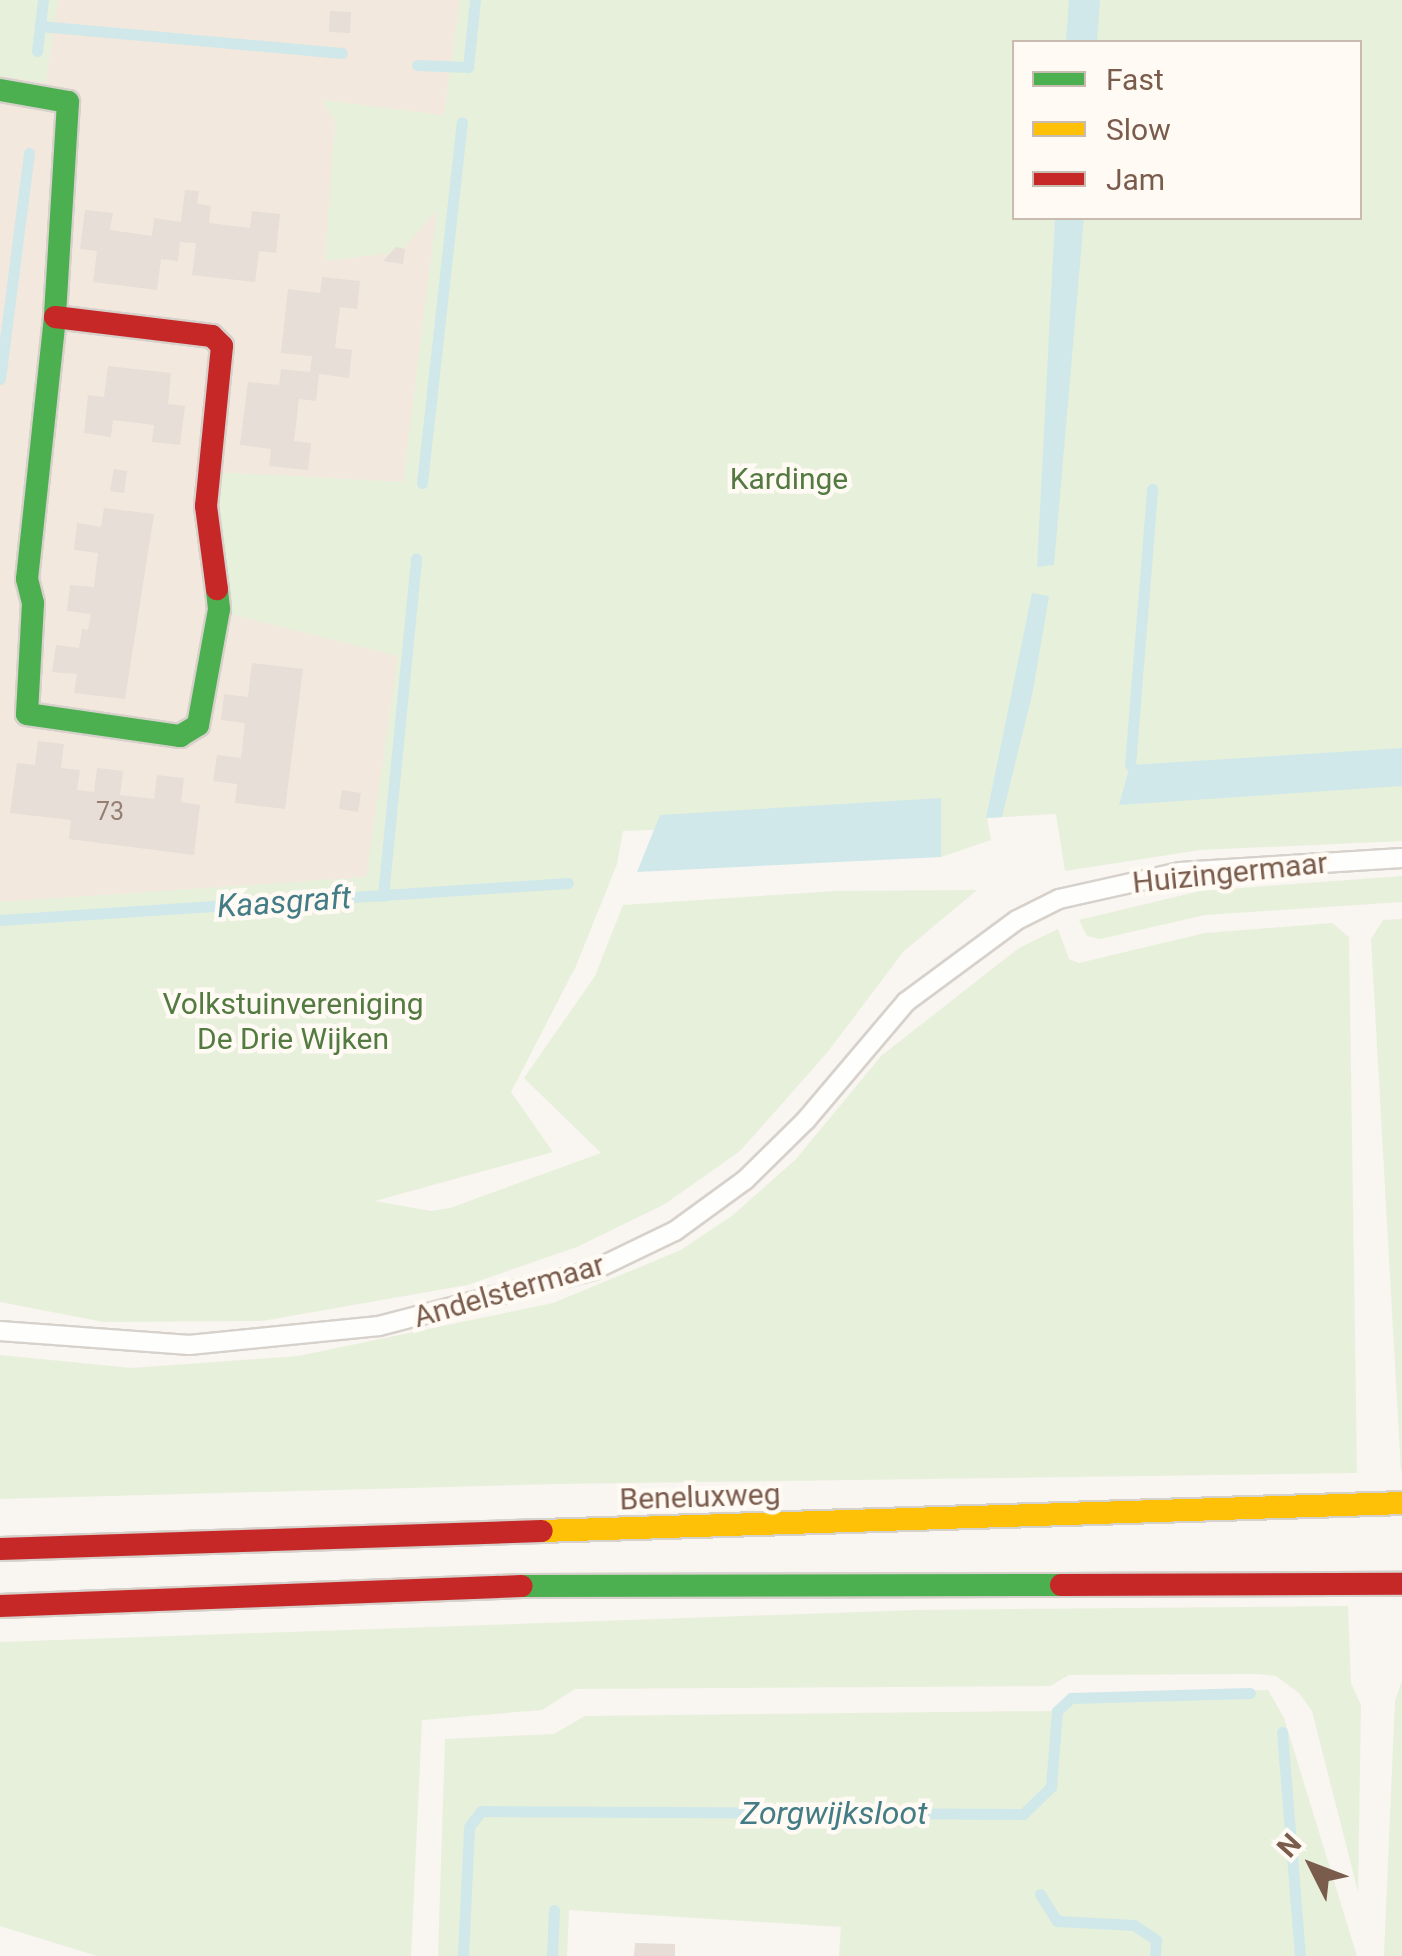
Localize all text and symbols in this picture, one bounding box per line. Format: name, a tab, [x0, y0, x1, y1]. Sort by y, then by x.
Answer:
legend	[1012, 40, 1362, 220]
text: Fast	[1106, 62, 1164, 97]
text: Slow	[1106, 112, 1171, 147]
text: Jam	[1106, 162, 1165, 197]
park label: Kardinge	[730, 461, 848, 497]
house number: 73	[96, 797, 124, 827]
street label: Huizingermaar	[1131, 845, 1329, 901]
water label: Kaasgraft	[216, 878, 352, 926]
park label: Volkstuinvereniging De Drie Wijken	[162, 986, 424, 1056]
street label: Andelstermaar	[409, 1247, 609, 1335]
street label: Beneluxweg	[619, 1476, 781, 1518]
water label: Zorgwijksloot	[741, 1794, 927, 1832]
north arrow	[1262, 1816, 1362, 1916]
text: N	[1270, 1827, 1308, 1864]

